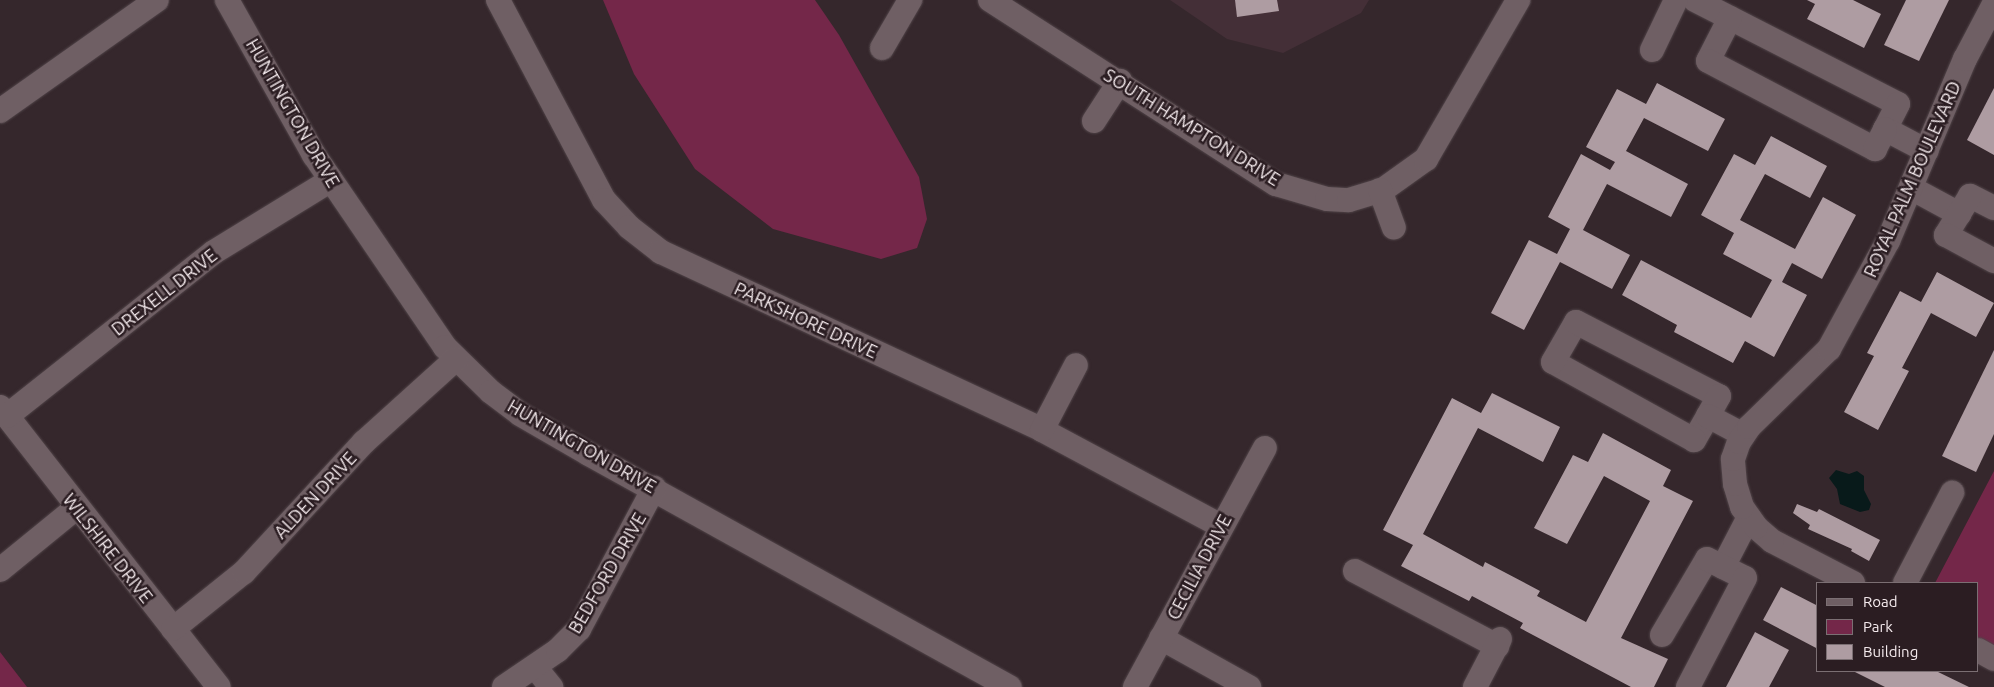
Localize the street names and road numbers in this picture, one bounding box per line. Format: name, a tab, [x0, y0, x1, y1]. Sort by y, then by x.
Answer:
street label: HUNTINGTON DRIVE	[242, 35, 344, 191]
street label: SOUTH HAMPTON DRIVE	[1100, 64, 1284, 190]
street label: ROYAL PALM BOULEVARD	[1859, 78, 1965, 280]
street label: DREXELL DRIVE	[107, 244, 221, 340]
street label: PARKSHORE DRIVE	[731, 277, 881, 363]
street label: HUNTINGTON DRIVE	[504, 395, 660, 497]
street label: ALDEN DRIVE	[269, 447, 361, 543]
street label: WILSHIRE DRIVE	[59, 489, 157, 607]
street label: BEDFORD DRIVE	[564, 509, 650, 637]
street label: CECILIA DRIVE	[1162, 511, 1236, 623]

